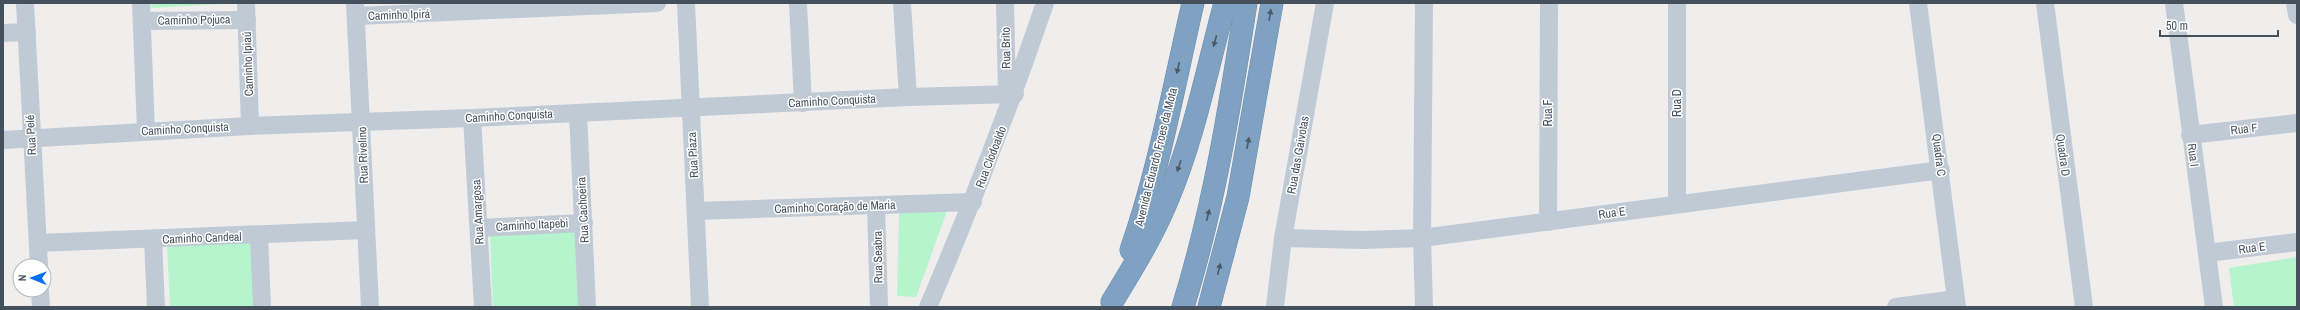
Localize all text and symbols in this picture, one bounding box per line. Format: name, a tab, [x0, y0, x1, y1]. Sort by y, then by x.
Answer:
street label: Caminho Ipirá	[368, 6, 431, 24]
one-way arrow	[1267, 9, 1273, 21]
street label: Caminho Pojuca	[157, 11, 231, 29]
scale bar	[2160, 12, 2278, 38]
text: 50 m	[2166, 18, 2188, 34]
street label: Rua Brito	[998, 27, 1014, 69]
street label: Caminho Ipiaú	[239, 31, 257, 97]
one-way arrow	[1211, 34, 1217, 47]
one-way arrow	[1175, 62, 1181, 74]
street label: Avenida Eduardo Froes da Mota	[1131, 86, 1181, 229]
street label: Rua D	[1669, 89, 1685, 117]
street label: Caminho Conquista	[788, 91, 877, 111]
street label: Rua F	[1540, 100, 1556, 126]
street label: Caminho Conquista	[465, 106, 554, 126]
street label: Rua Pelé	[22, 114, 40, 156]
street label: Rua das Gaivotas	[1283, 115, 1313, 195]
street label: Caminho Conquista	[141, 119, 230, 139]
street label: Rua F	[2230, 120, 2258, 138]
street label: Rua Clodoaldo	[972, 124, 1010, 190]
street label: Rua Rivelino	[354, 126, 372, 184]
street label: Rua Piaza	[684, 131, 702, 178]
street label: Quadra C	[1928, 133, 1950, 177]
street label: Quadra D	[2052, 133, 2074, 177]
one-way arrow	[1245, 137, 1251, 149]
street label: Rua I	[2183, 142, 2203, 168]
one-way arrow	[1176, 160, 1182, 172]
street label: Rua Cachoeira	[573, 176, 593, 243]
street label: Rua Amargosa	[468, 179, 488, 245]
street label: Caminho Coração de Maria	[774, 197, 896, 217]
street label: Rua E	[1597, 203, 1627, 223]
one-way arrow	[1205, 209, 1211, 221]
street label: Caminho Itapebi	[495, 215, 569, 235]
street label: Caminho Candeal	[162, 229, 242, 247]
street label: Rua Seabra	[870, 230, 886, 283]
street label: Rua E	[2237, 238, 2267, 258]
north arrow	[12, 258, 52, 298]
one-way arrow	[1216, 263, 1222, 275]
text: N	[15, 274, 29, 281]

